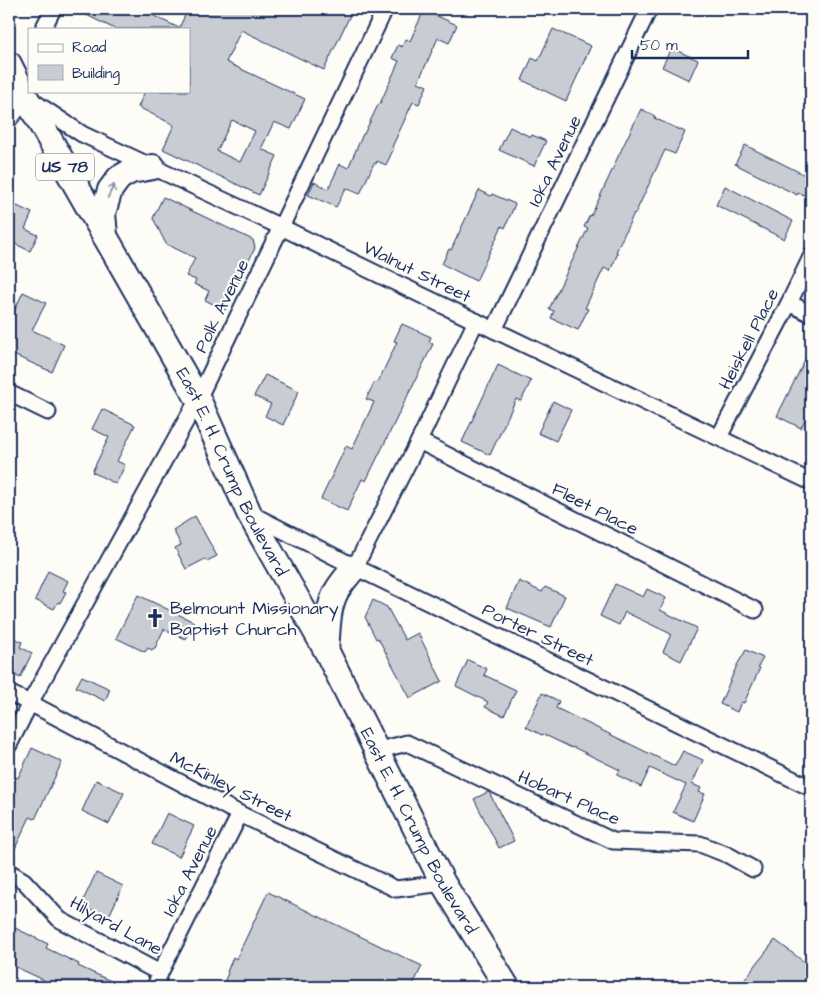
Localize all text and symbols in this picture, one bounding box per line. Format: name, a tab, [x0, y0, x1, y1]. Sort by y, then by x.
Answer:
legend	[28, 28, 190, 92]
scale bar	[632, 28, 749, 60]
text: 50 m	[640, 35, 678, 56]
text: Road	[72, 37, 107, 58]
text: Building	[72, 63, 120, 85]
street label: Ioka Avenue	[522, 111, 588, 211]
road number: US 78	[36, 154, 94, 180]
one-way arrow	[106, 183, 116, 198]
street label: Walnut Street	[359, 235, 476, 309]
street label: Polk Avenue	[189, 255, 256, 357]
street label: Heiskell Place	[713, 284, 785, 394]
street label: East E. H. Crump Boulevard	[170, 363, 294, 580]
street label: Fleet Place	[548, 477, 643, 542]
place label: Belmount Missionary Baptist Church	[170, 596, 339, 642]
street label: Porter Street	[478, 597, 599, 673]
church icon: Belmount Missionary Baptist Church	[144, 607, 166, 629]
street label: East E. H. Crump Boulevard	[354, 723, 484, 939]
street label: McKinley Street	[165, 745, 297, 830]
street label: Hobart Place	[514, 764, 624, 832]
street label: Ioka Avenue	[156, 821, 224, 921]
street label: Hilyard Lane	[65, 890, 167, 963]

